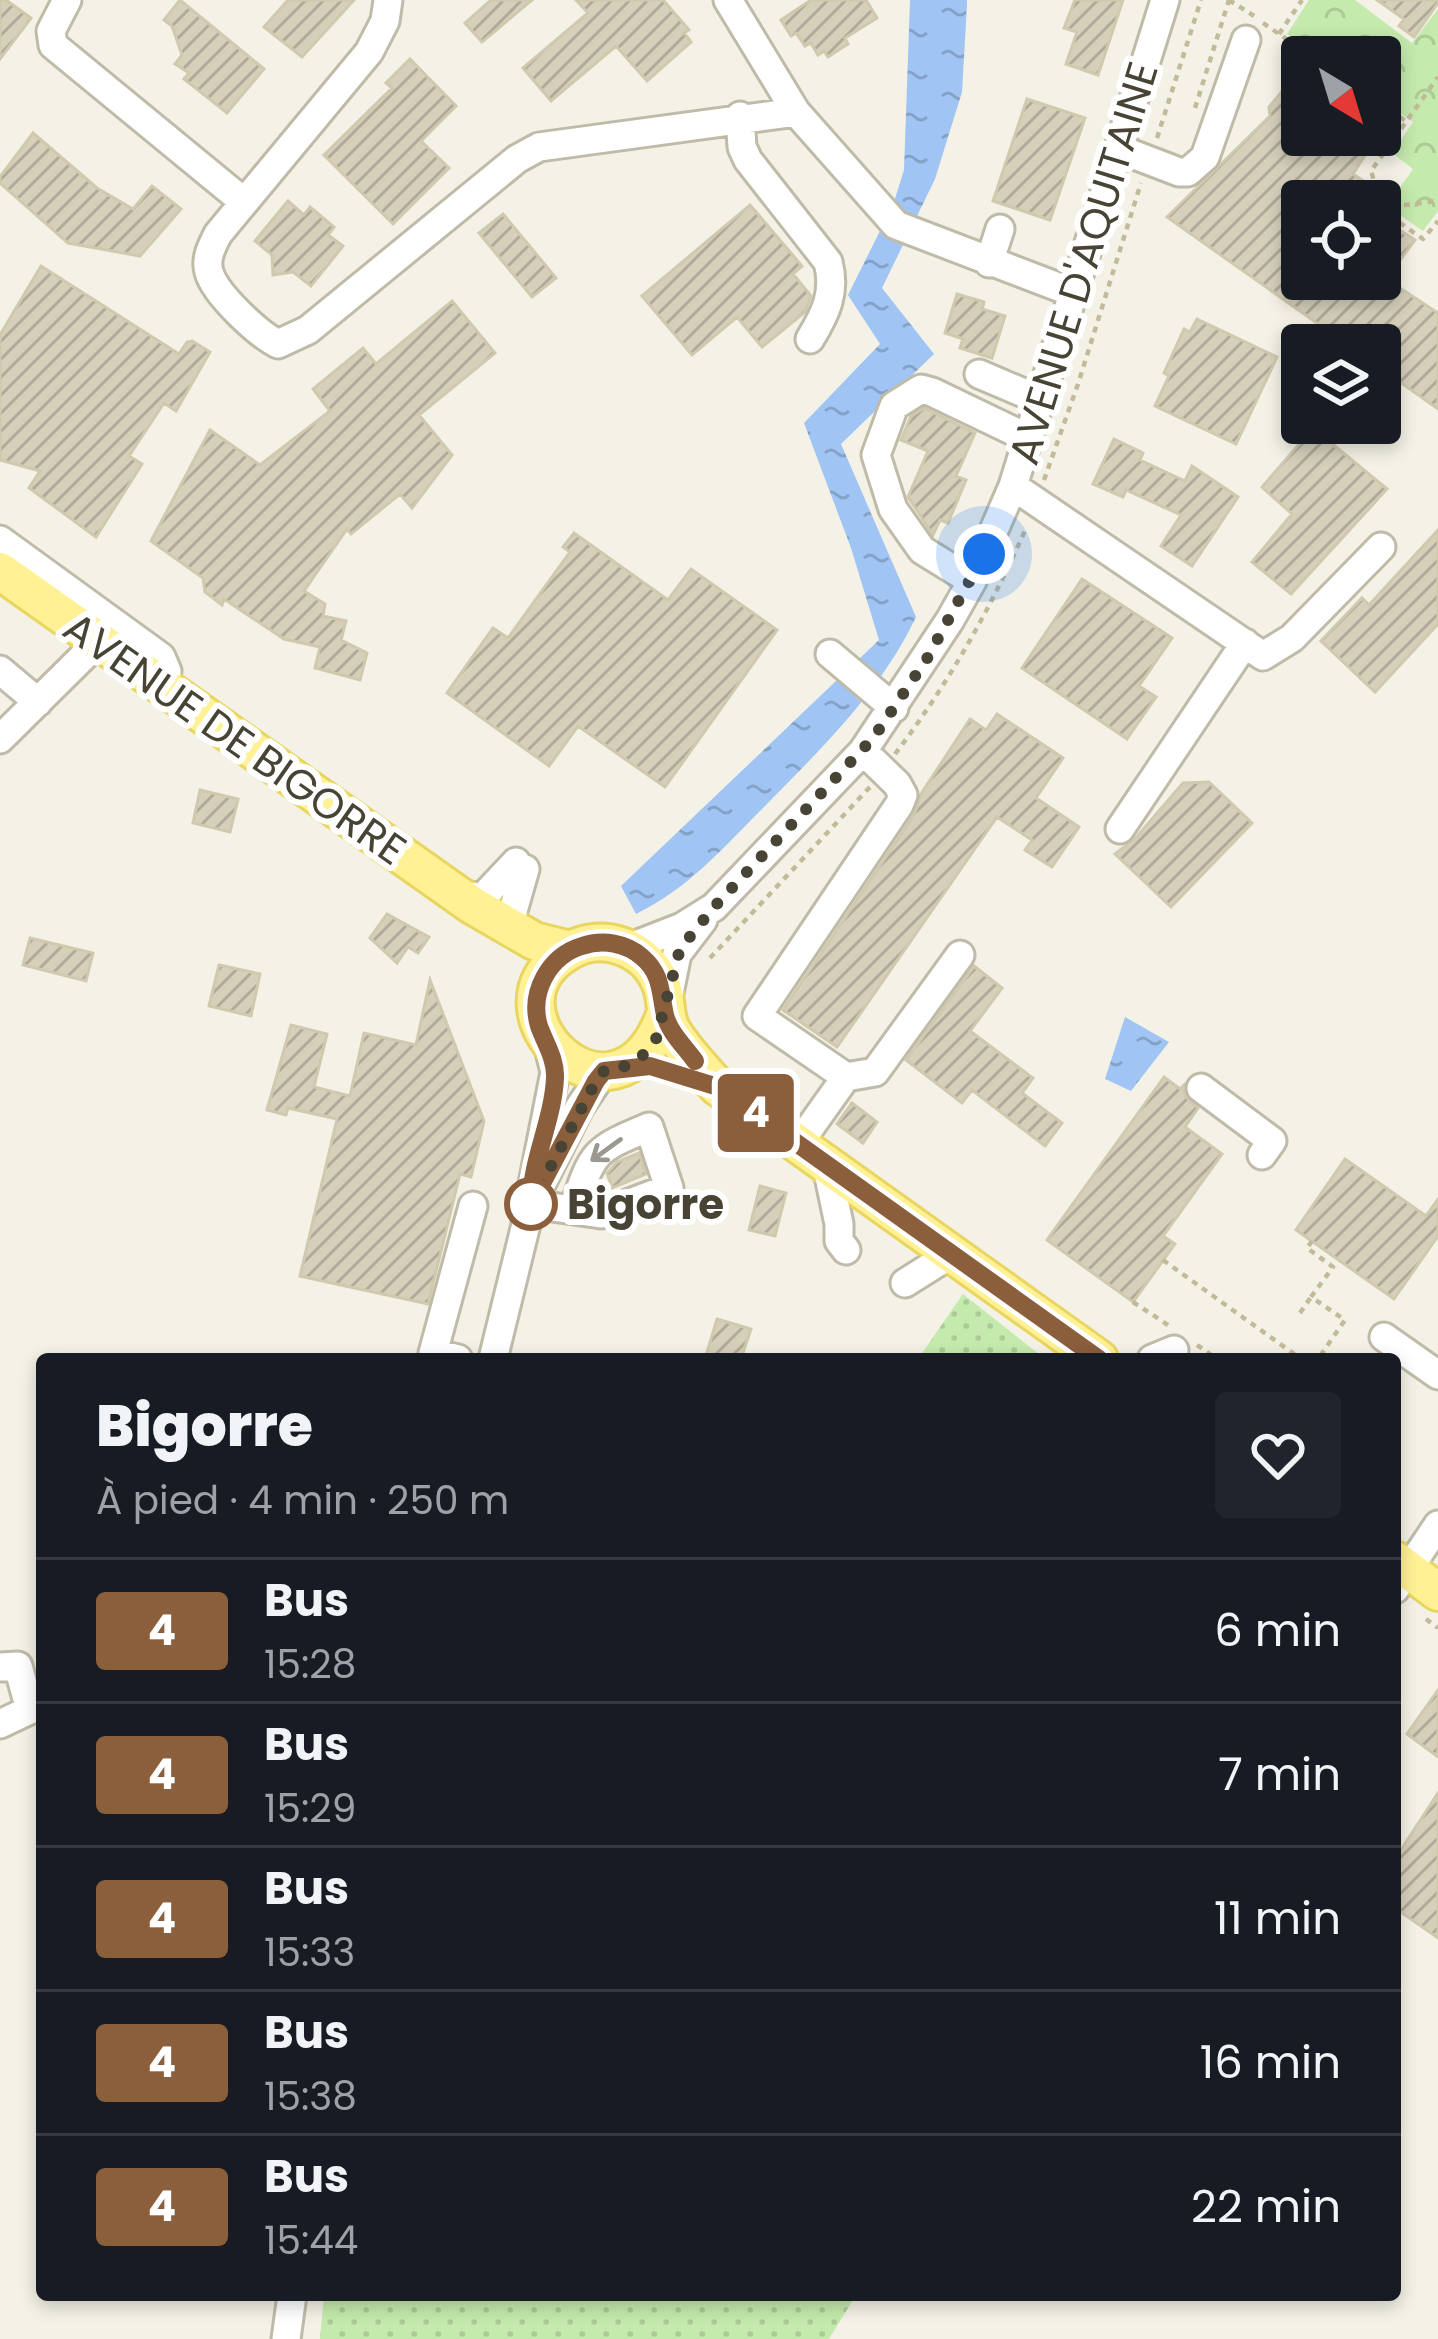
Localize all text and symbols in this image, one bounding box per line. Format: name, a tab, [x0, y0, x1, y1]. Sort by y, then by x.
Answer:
north arrow	[1281, 36, 1401, 156]
map controls	[1281, 36, 1401, 444]
street label: AVENUE D'AQUITAINE	[994, 55, 1173, 472]
button: locate	[1281, 180, 1401, 300]
button: layers	[1281, 324, 1401, 444]
your location	[954, 524, 1014, 584]
street label: AVENUE DE BIGORRE	[52, 598, 418, 879]
line badge: 4	[717, 1074, 795, 1152]
text: 4	[742, 1083, 770, 1142]
one-way arrow	[591, 1137, 623, 1162]
place label: Bigorre	[567, 1175, 724, 1234]
marker: Bigorre	[506, 1179, 556, 1229]
text: Bigorre	[96, 1386, 313, 1466]
button: heart	[1215, 1392, 1341, 1518]
text: À pied · 4 min · 250 m	[96, 1473, 509, 1528]
text: Bus	[264, 1569, 349, 1632]
text: 6 min	[1214, 1599, 1341, 1662]
text: 4	[148, 1601, 176, 1660]
text: 15:28	[264, 1637, 356, 1692]
text: Bus	[264, 1713, 349, 1776]
text: 7 min	[1218, 1743, 1341, 1806]
text: 4	[148, 1745, 176, 1804]
text: 15:29	[264, 1781, 356, 1836]
text: Bus	[264, 1857, 349, 1920]
text: 11 min	[1214, 1887, 1341, 1950]
text: 4	[148, 1889, 176, 1948]
text: 15:33	[264, 1925, 355, 1980]
text: Bus	[264, 2001, 349, 2064]
text: 16 min	[1200, 2031, 1341, 2094]
text: 4	[148, 2033, 176, 2092]
text: 15:38	[264, 2069, 357, 2124]
text: Bus	[264, 2145, 349, 2208]
text: 22 min	[1191, 2175, 1341, 2238]
text: 4	[148, 2177, 176, 2236]
text: 15:44	[264, 2213, 358, 2268]

